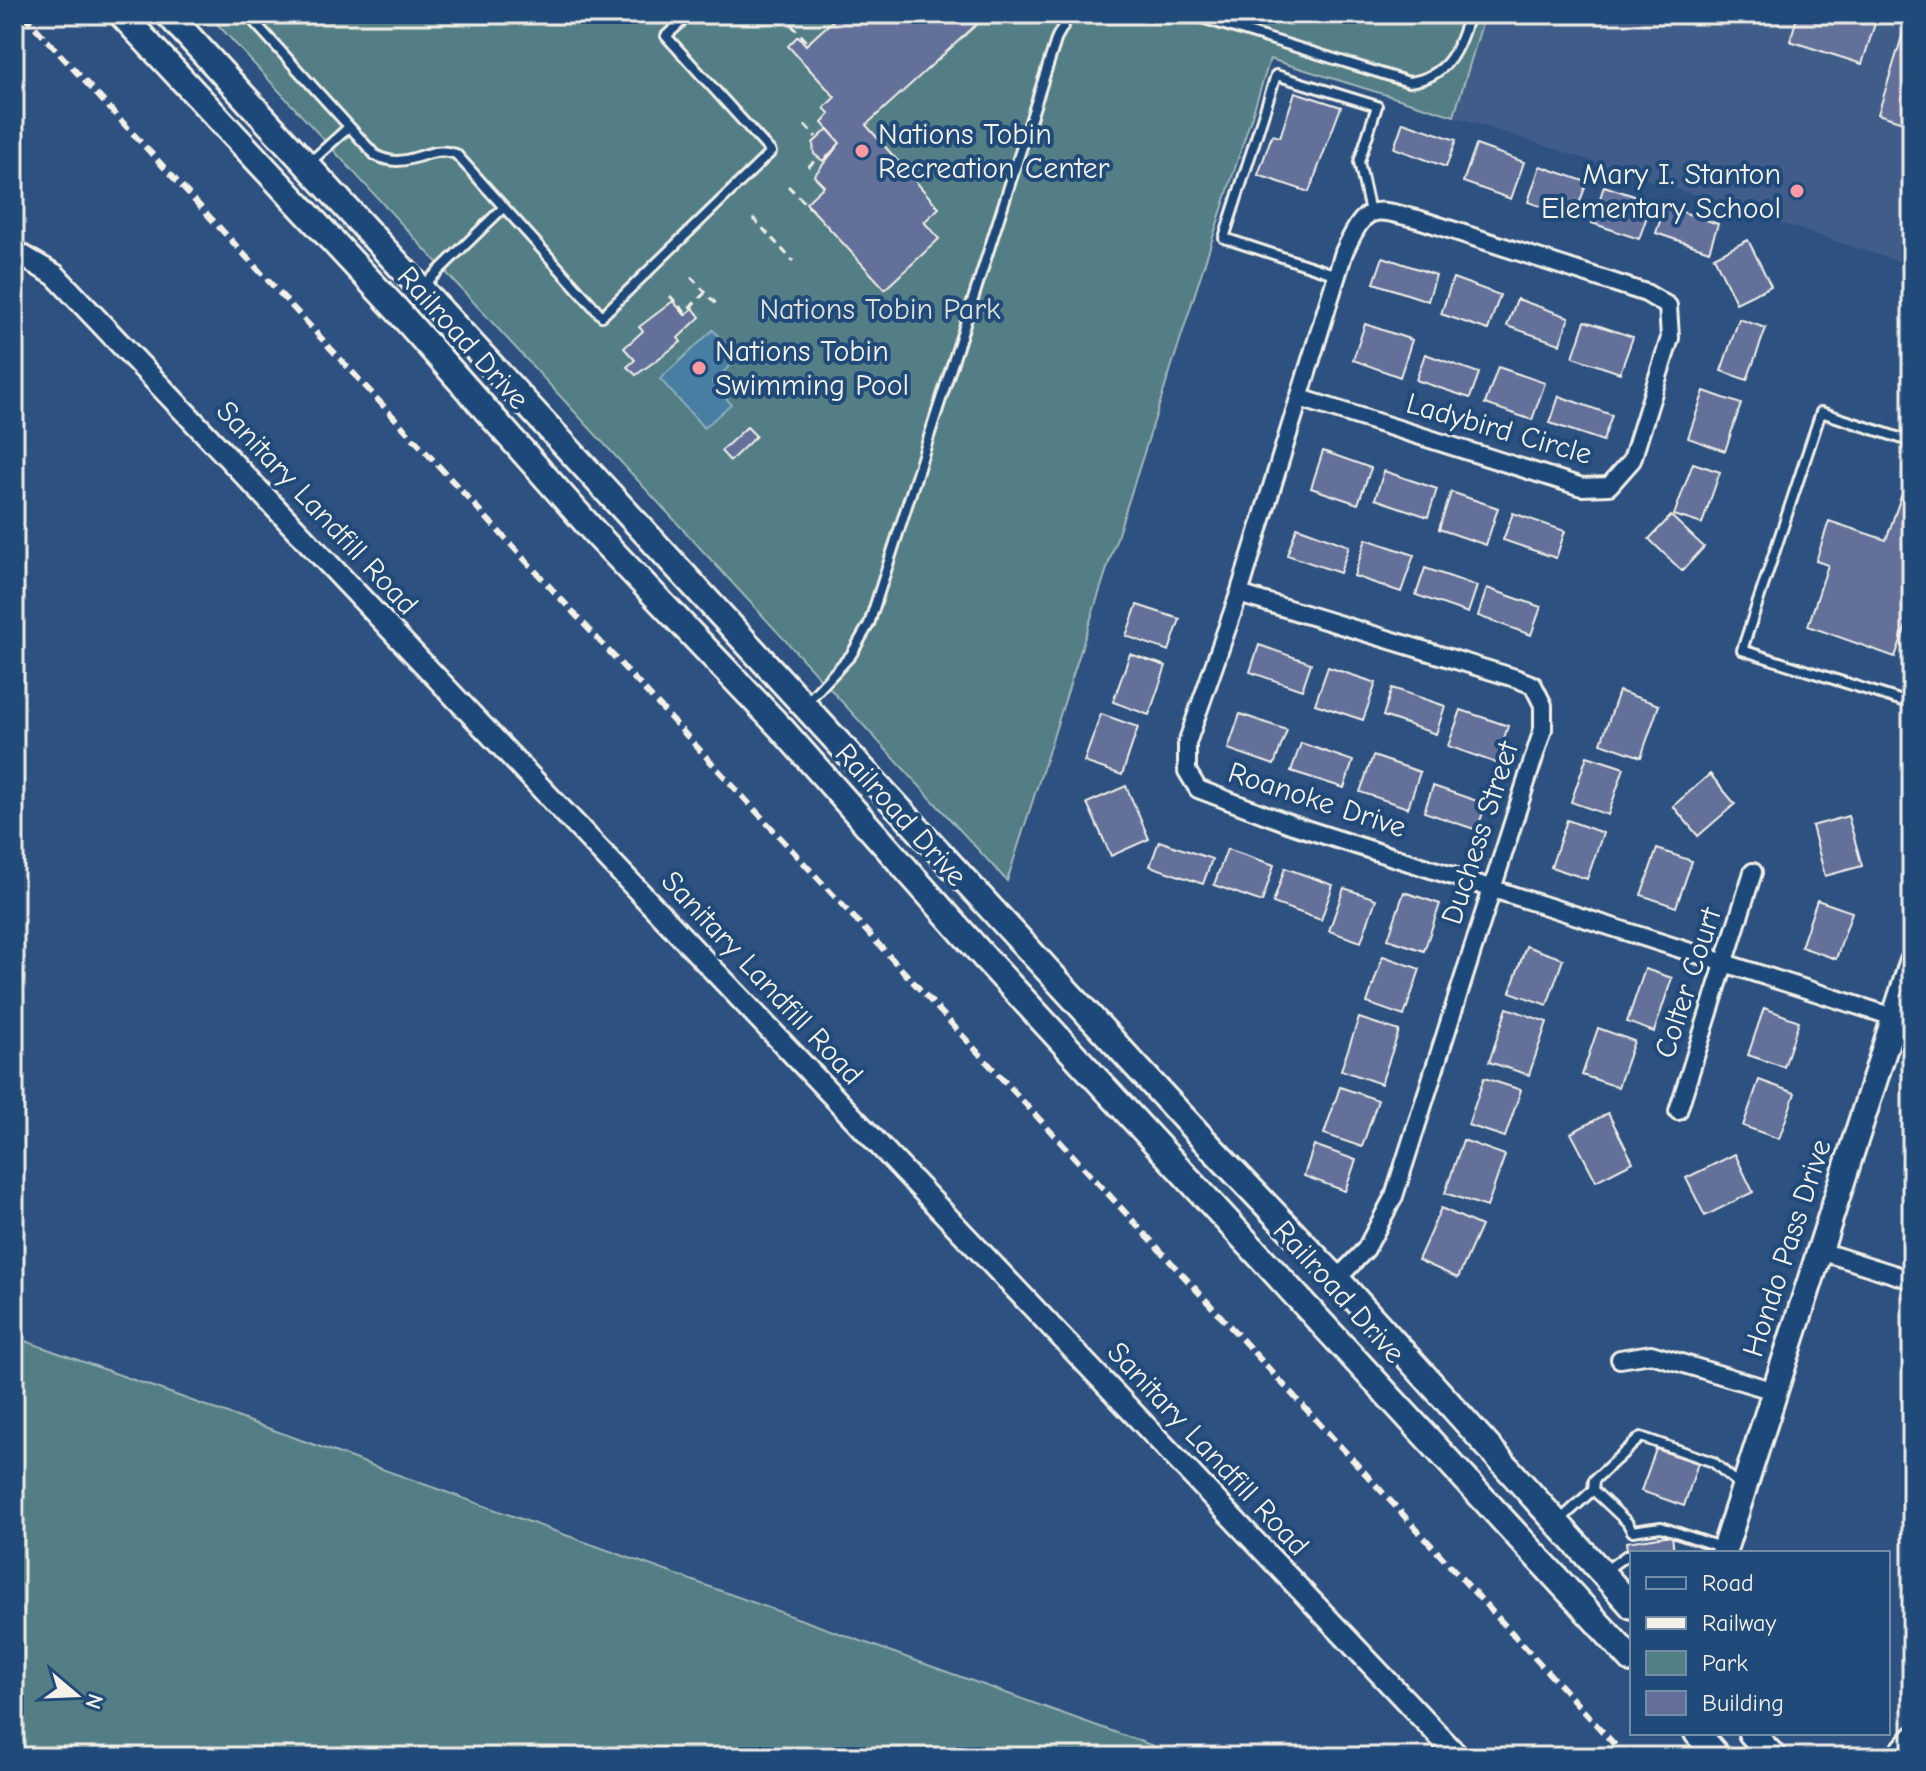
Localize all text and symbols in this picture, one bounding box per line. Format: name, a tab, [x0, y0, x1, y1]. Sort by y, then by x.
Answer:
place label: Nations Tobin Recreation Center	[878, 117, 1110, 186]
marker: Nations Tobin Recreation Center	[853, 142, 871, 160]
place label: Mary I. Stanton Elementary School	[1541, 157, 1781, 226]
marker: Mary I. Stanton Elementary School	[1788, 182, 1806, 200]
street label: Railroad Drive	[390, 260, 536, 416]
park label: Nations Tobin Park	[759, 292, 1001, 327]
place label: Nations Tobin Swimming Pool	[715, 334, 909, 403]
marker: Nations Tobin Swimming Pool	[690, 359, 708, 377]
street label: Ladybird Circle	[1402, 386, 1596, 472]
street label: Sanitary Landfill Road	[209, 394, 425, 622]
street label: Duchess Street	[1434, 736, 1526, 929]
street label: Railroad Drive	[828, 737, 974, 893]
street label: Roanoke Drive	[1224, 755, 1410, 845]
street label: Sanitary Landfill Road	[654, 864, 870, 1092]
street label: Colter Court	[1647, 902, 1729, 1062]
street label: Hondo Pass Drive	[1735, 1135, 1839, 1361]
street label: Railroad Drive	[1266, 1214, 1412, 1370]
street label: Sanitary Landfill Road	[1100, 1335, 1316, 1563]
legend	[1630, 1551, 1890, 1735]
text: Road	[1702, 1569, 1754, 1597]
text: Railway	[1702, 1609, 1776, 1637]
text: Park	[1702, 1649, 1748, 1677]
north arrow	[36, 1655, 116, 1735]
text: Building	[1702, 1689, 1784, 1717]
text: N	[79, 1690, 109, 1712]

